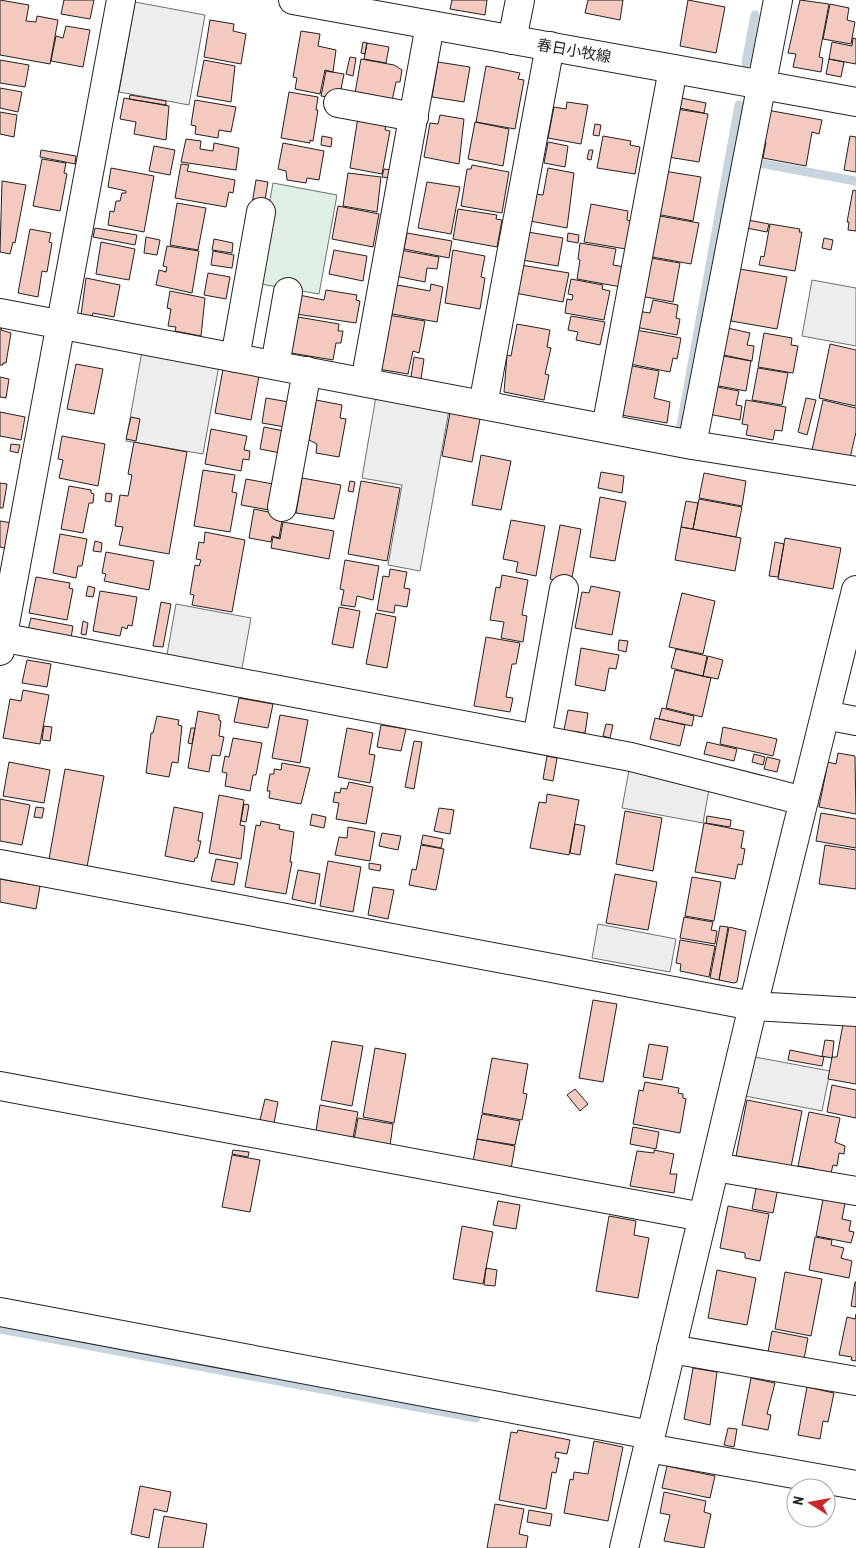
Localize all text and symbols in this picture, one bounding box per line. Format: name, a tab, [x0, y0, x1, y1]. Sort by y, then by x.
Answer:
street label: 春日小牧線	[535, 36, 613, 66]
north arrow	[786, 1478, 836, 1528]
text: N	[790, 1495, 807, 1506]

